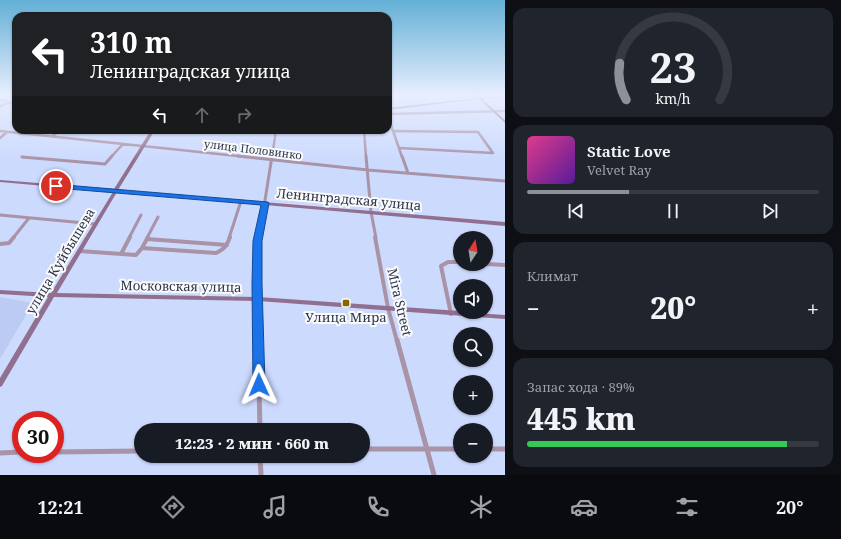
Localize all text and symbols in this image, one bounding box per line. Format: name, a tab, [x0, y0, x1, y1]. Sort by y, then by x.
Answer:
text: 310 m	[90, 23, 172, 61]
icon: left	[24, 28, 76, 80]
text: 23	[649, 39, 697, 95]
text: Ленинградская улица	[90, 59, 291, 83]
text: km/h	[655, 89, 691, 108]
icon: left	[149, 104, 171, 126]
icon: ahead	[191, 104, 213, 126]
icon: right	[233, 104, 255, 126]
street label: улица Половинко	[203, 136, 303, 162]
text: Static Love	[587, 141, 671, 161]
text: Velvet Ray	[587, 161, 651, 179]
pin	[39, 169, 73, 203]
icon: arrive	[45, 175, 67, 197]
street label: Ленинградская улица	[276, 184, 422, 214]
icon: previous	[565, 200, 587, 222]
icon: pause	[662, 200, 684, 222]
icon: next	[759, 200, 781, 222]
street label: улица Куйбышева	[21, 205, 99, 317]
north arrow	[453, 231, 493, 271]
map controls	[453, 231, 493, 463]
street label: Mira Street	[383, 266, 417, 338]
text: Климат	[527, 267, 578, 285]
street label: Московская улица	[120, 276, 242, 296]
button: sound	[453, 279, 493, 319]
text: 20°	[650, 287, 696, 328]
text: −	[527, 293, 540, 323]
text: +	[807, 293, 819, 323]
marker: Улица Мира	[341, 298, 351, 308]
place label: Улица Мира	[305, 308, 387, 326]
button: search	[453, 327, 493, 367]
position arrow	[238, 364, 280, 406]
button: +	[453, 375, 493, 415]
text: Запас хода · 89%	[527, 378, 635, 396]
text: 445 km	[527, 398, 636, 439]
speed limit sign: 30	[12, 411, 64, 463]
button: −	[453, 423, 493, 463]
text: 12:23 · 2 мин · 660 m	[175, 433, 329, 453]
icon: directions	[159, 493, 187, 521]
icon: music	[261, 493, 289, 521]
icon: phone	[364, 493, 392, 521]
icon: climate	[467, 493, 495, 521]
icon: car	[570, 493, 598, 521]
icon: filters	[673, 493, 701, 521]
text: 12:21	[37, 495, 84, 519]
text: 20°	[776, 495, 804, 519]

